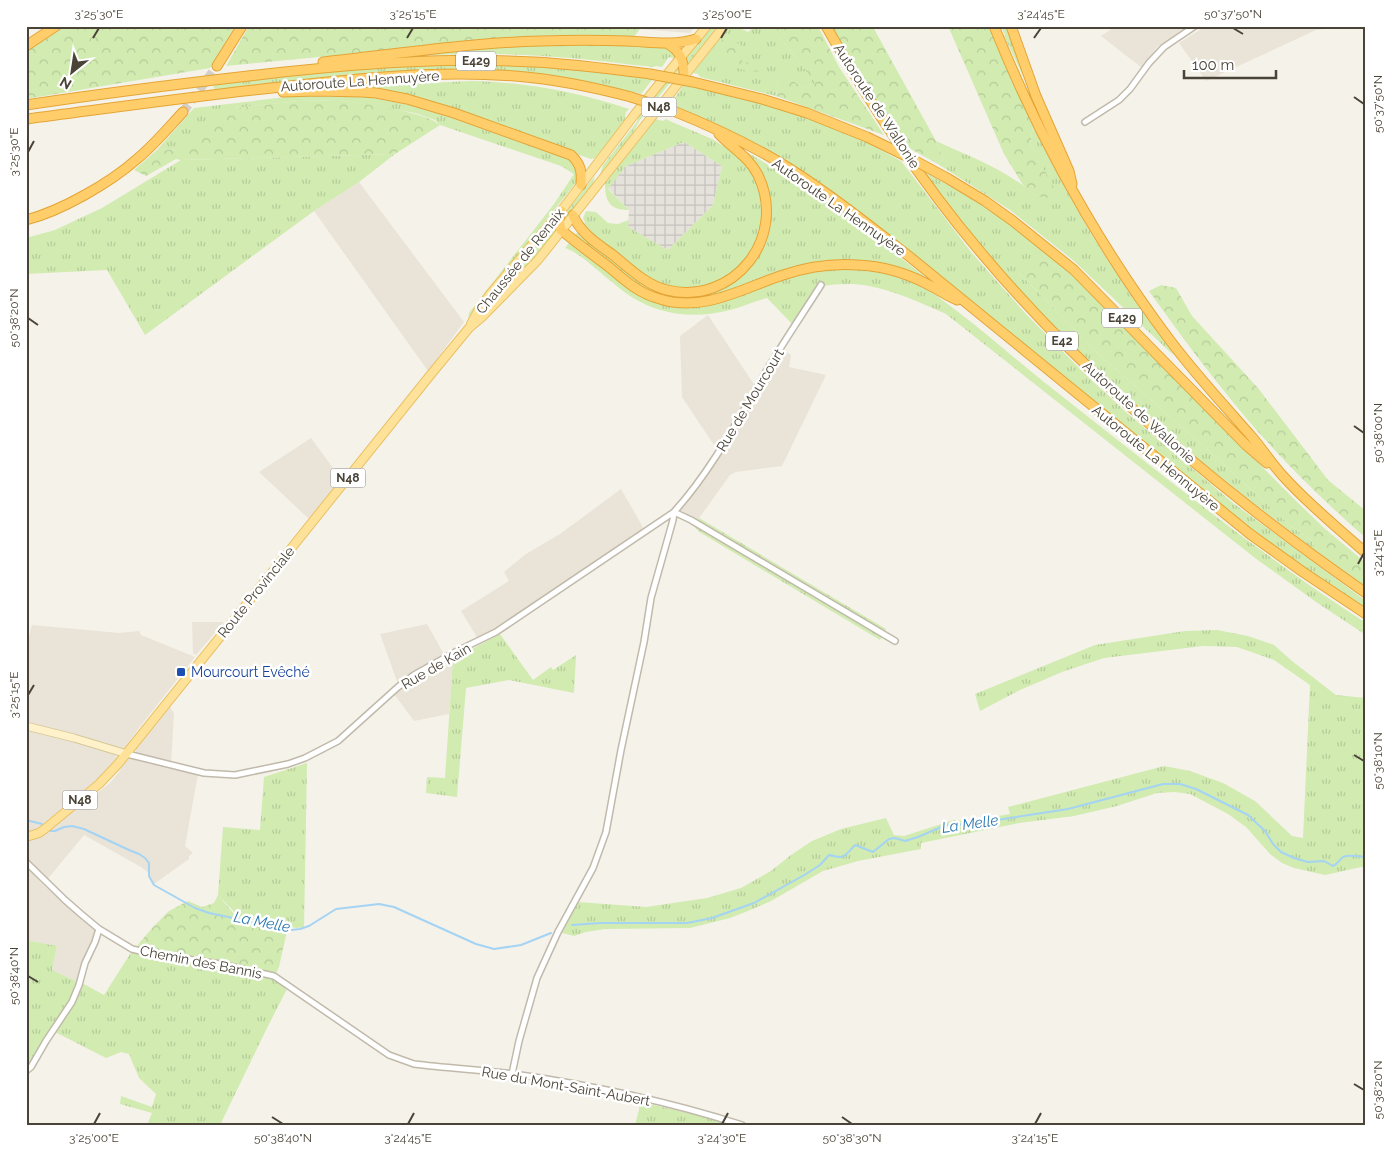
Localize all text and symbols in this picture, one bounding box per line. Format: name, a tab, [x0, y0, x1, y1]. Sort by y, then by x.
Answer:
text: 3°25'30"E	[75, 7, 123, 21]
text: 3°25'15"E	[390, 7, 436, 21]
text: 3°25'00"E	[702, 7, 752, 21]
text: 3°24'45"E	[1017, 7, 1065, 21]
text: 50°37'50"N	[1204, 7, 1262, 21]
street label: Autoroute de Wallonie	[831, 41, 923, 171]
north arrow	[48, 48, 98, 98]
scale bar	[1184, 48, 1277, 80]
road number: E429	[456, 51, 496, 70]
text: 100 m	[1192, 56, 1234, 74]
street label: Autoroute La Hennuyère	[280, 67, 440, 95]
text: N	[57, 74, 74, 93]
text: 50°37'50"N	[1371, 75, 1385, 133]
road number: N48	[642, 98, 676, 116]
text: 3°25'30"E	[7, 128, 21, 176]
street label: Autoroute La Hennuyère	[769, 155, 909, 259]
street label: Chaussée de Renaix	[473, 205, 567, 317]
text: 50°38'20"N	[7, 289, 21, 347]
road number: E429	[1102, 308, 1142, 328]
road number: E42	[1046, 332, 1078, 351]
street label: Rue de Mourcourt	[713, 345, 787, 454]
street label: Autoroute de Wallonie	[1080, 357, 1198, 467]
street label: Autoroute La Hennuyère	[1089, 402, 1223, 514]
text: 50°38'00"N	[1371, 403, 1385, 463]
road number: N48	[330, 468, 366, 488]
text: 3°24'15"E	[1371, 530, 1385, 576]
street label: Route Provinciale	[214, 543, 298, 641]
street label: Rue de Kain	[398, 640, 474, 692]
place label: Mourcourt Evêché	[191, 664, 310, 680]
marker: Mourcourt Evêché	[175, 666, 187, 678]
text: 3°25'15"E	[7, 672, 21, 718]
text: 50°38'10"N	[1371, 732, 1385, 790]
road number: N48	[62, 790, 98, 810]
water label: La Melle	[940, 811, 1000, 837]
water label: La Melle	[232, 908, 292, 936]
street label: Chemin des Bannis	[139, 942, 264, 982]
text: 50°38'40"N	[7, 947, 21, 1005]
text: 50°38'20"N	[1371, 1061, 1385, 1119]
street label: Rue du Mont-Saint-Aubert	[481, 1063, 652, 1109]
text: 3°25'00"E	[69, 1131, 119, 1145]
text: 50°38'40"N	[254, 1131, 312, 1145]
text: 3°24'45"E	[384, 1131, 432, 1145]
text: 3°24'30"E	[698, 1131, 746, 1145]
text: 50°38'30"N	[823, 1131, 881, 1145]
text: 3°24'15"E	[1012, 1131, 1058, 1145]

